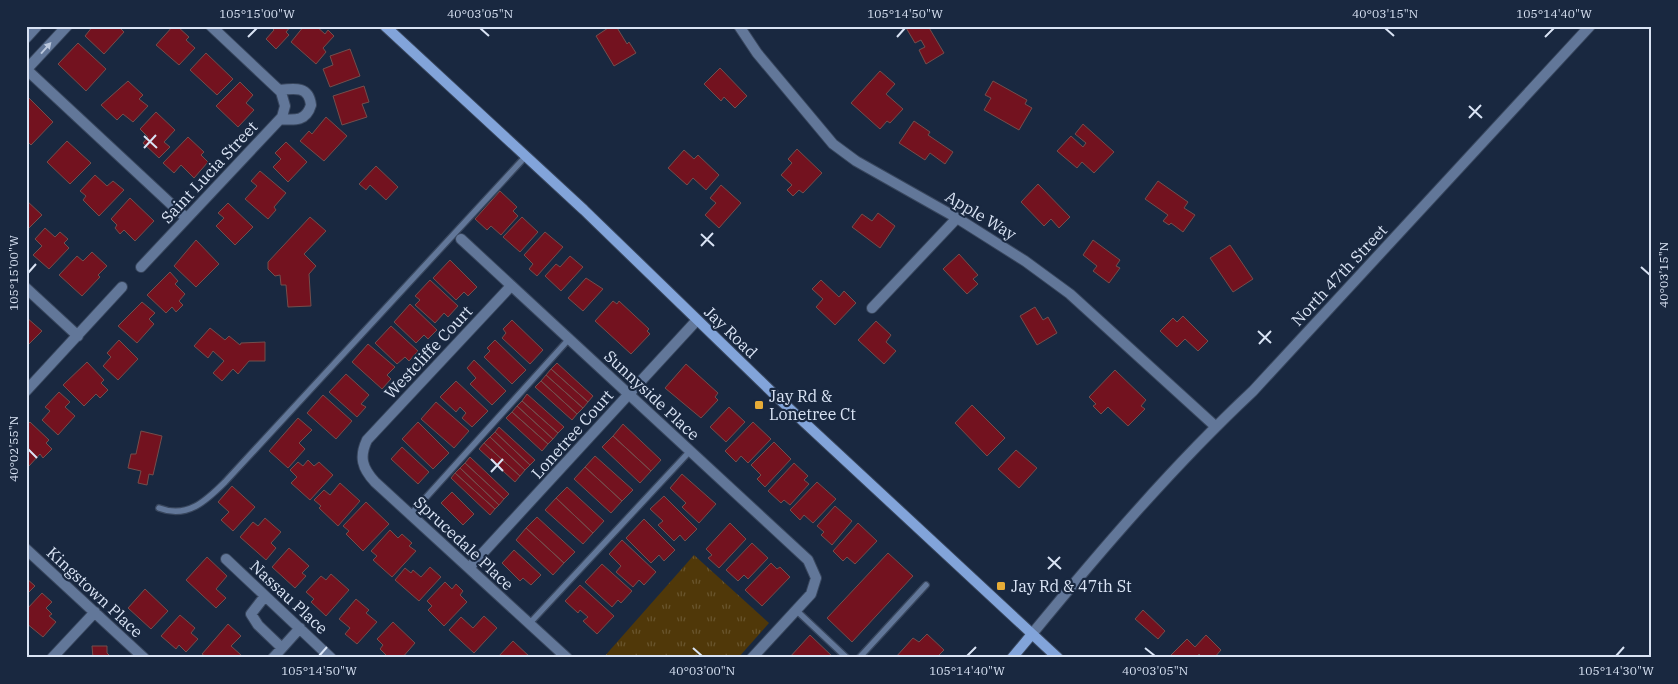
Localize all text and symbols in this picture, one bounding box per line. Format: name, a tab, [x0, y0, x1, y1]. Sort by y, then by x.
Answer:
text: 105°15'00"W	[219, 6, 295, 21]
text: 40°03'05"N	[447, 6, 513, 21]
text: 105°14'50"W	[867, 6, 943, 21]
text: 40°03'15"N	[1352, 6, 1418, 21]
text: 105°14'40"W	[1516, 6, 1592, 21]
one-way arrow	[41, 42, 52, 55]
street label: Saint Lucia Street	[156, 116, 262, 227]
street label: Apple Way	[942, 186, 1020, 244]
street label: North 47th Street	[1287, 220, 1391, 330]
text: 105°15'00"W	[6, 235, 21, 311]
text: 40°03'15"N	[1656, 242, 1671, 308]
street label: Westcliffe Court	[380, 301, 476, 403]
street label: Jay Road	[700, 302, 762, 362]
street label: Sunnyside Place	[600, 346, 704, 444]
street label: Lonetree Court	[527, 385, 617, 483]
place label: Jay Rd & Lonetree Ct	[769, 386, 856, 424]
marker: Jay Rd & Lonetree Ct	[753, 399, 765, 411]
text: 40°02'55"N	[6, 416, 21, 482]
street label: Sprucedale Place	[410, 492, 518, 594]
street label: Kingstown Place	[43, 542, 147, 642]
street label: Nassau Place	[246, 556, 332, 638]
place label: Jay Rd & 47th St	[1011, 576, 1132, 596]
marker: Jay Rd & 47th St	[995, 580, 1007, 592]
text: 105°14'50"W	[281, 663, 357, 678]
text: 40°03'00"N	[669, 663, 735, 678]
text: 105°14'40"W	[929, 663, 1005, 678]
text: 40°03'05"N	[1122, 663, 1188, 678]
text: 105°14'30"W	[1578, 663, 1654, 678]

